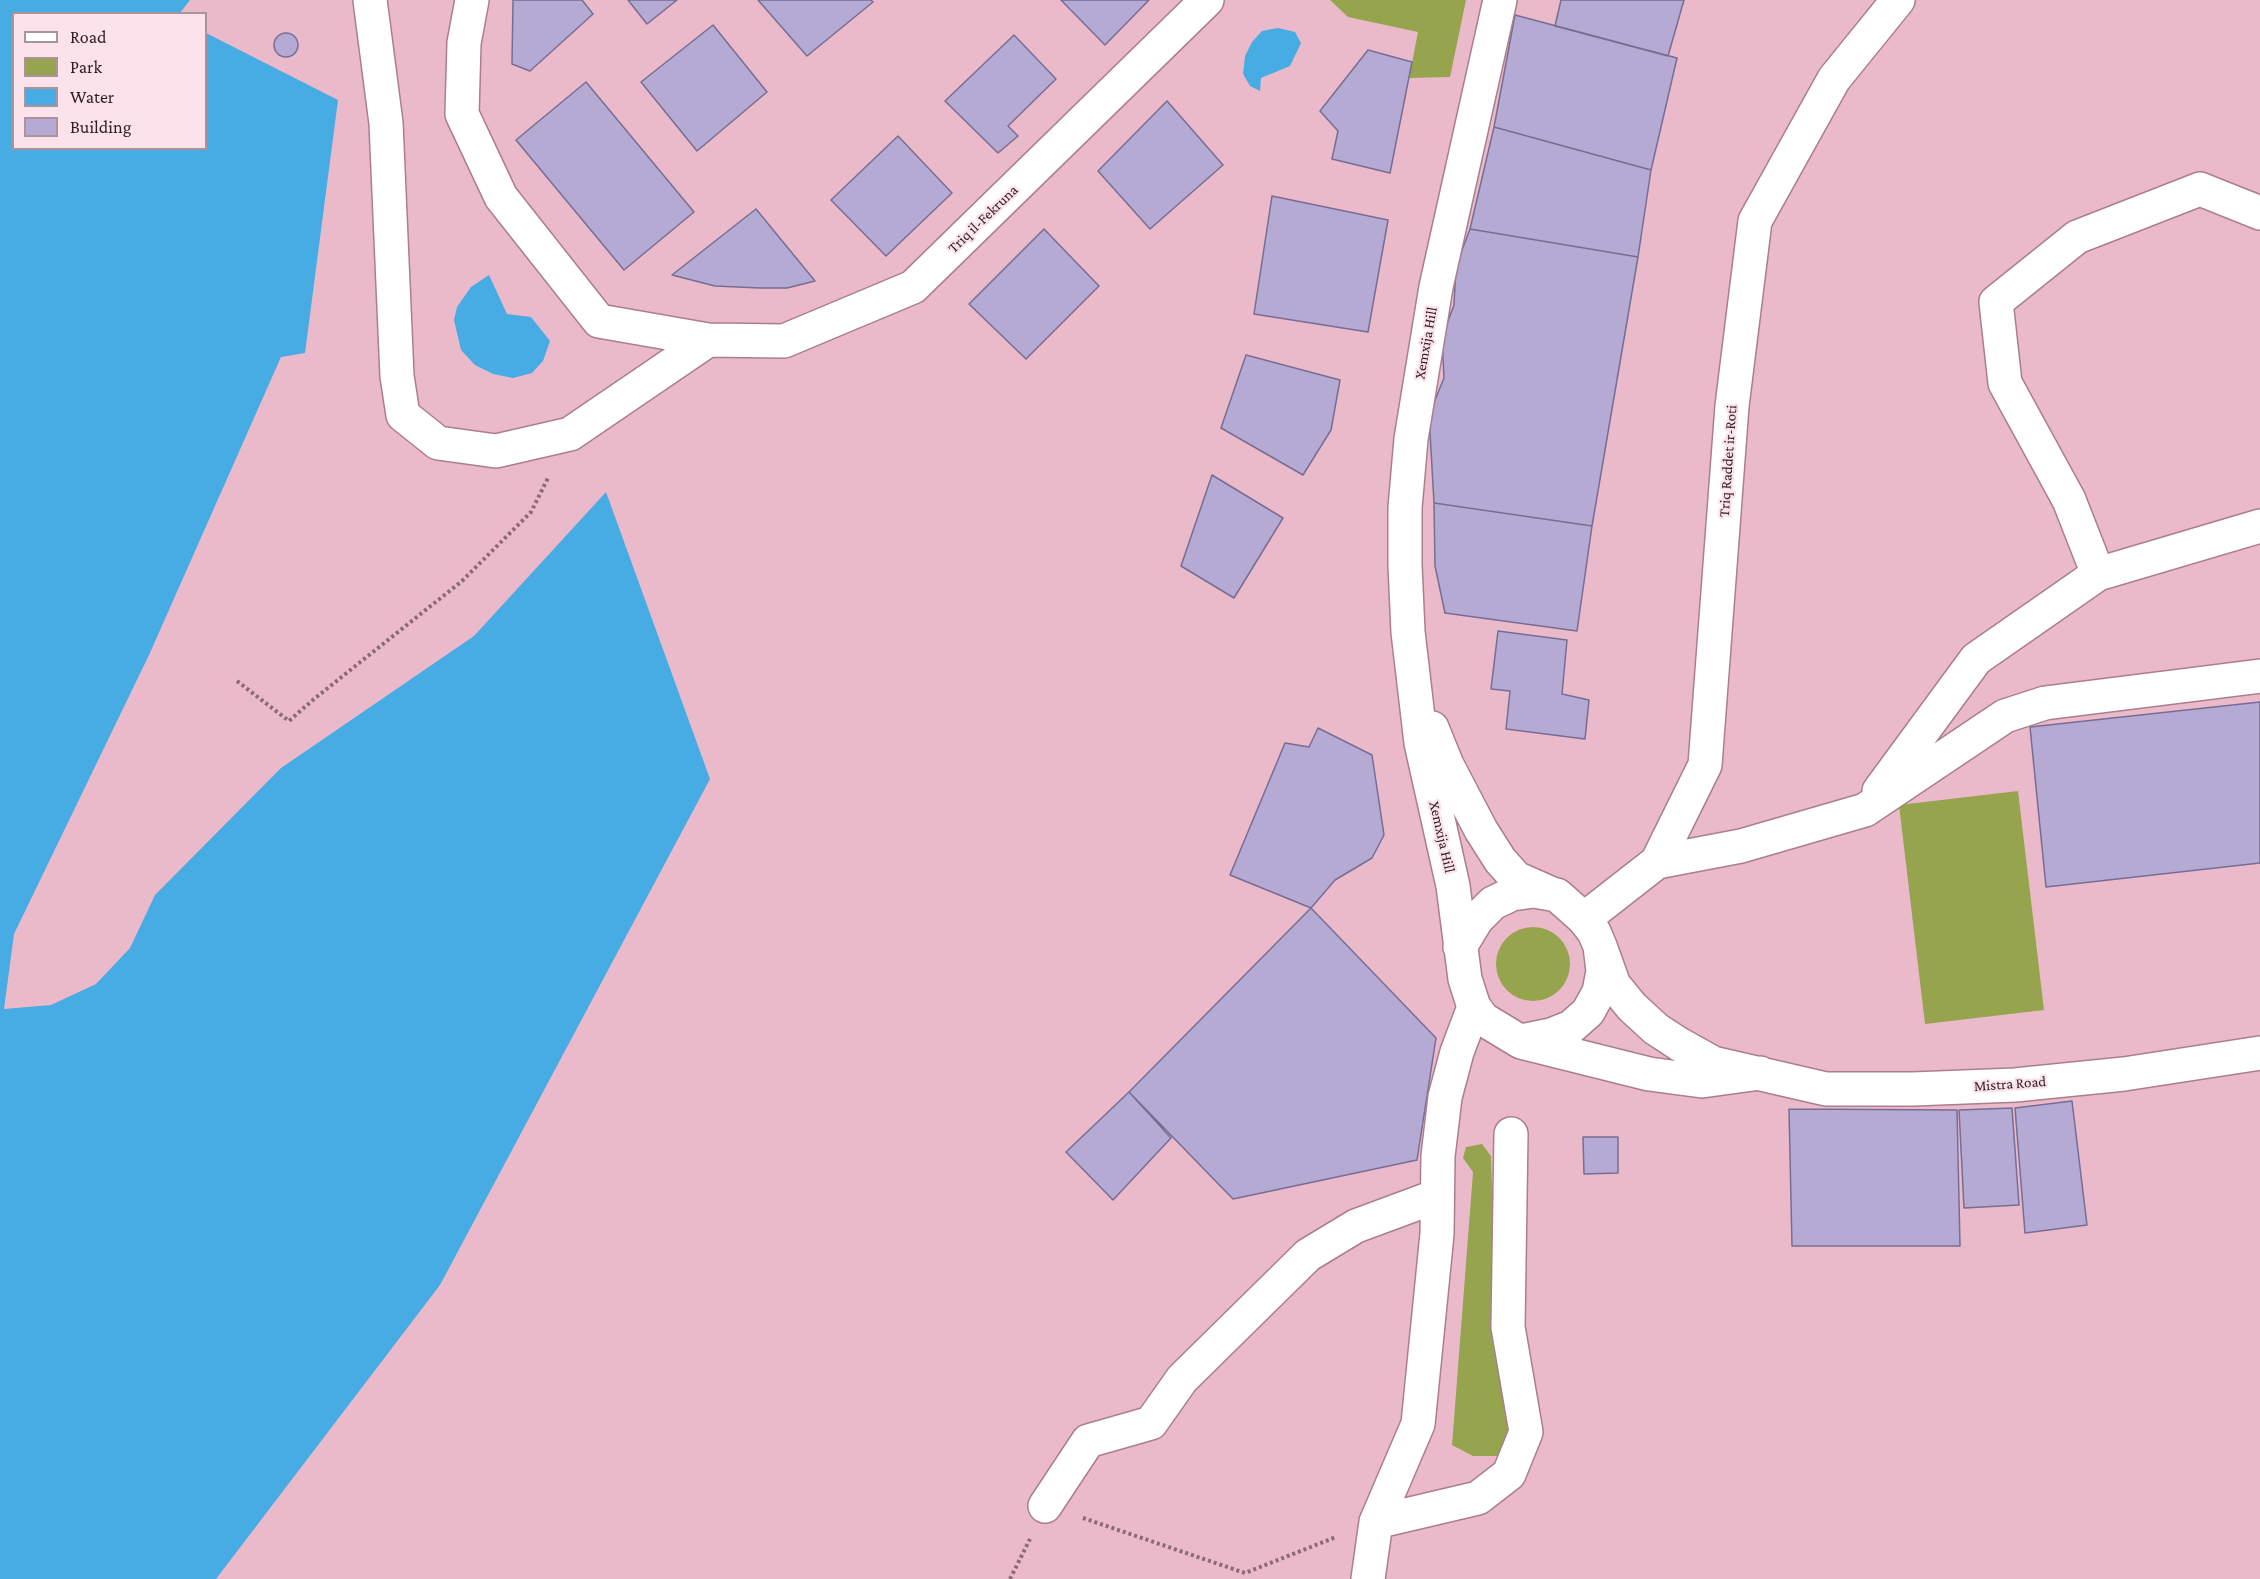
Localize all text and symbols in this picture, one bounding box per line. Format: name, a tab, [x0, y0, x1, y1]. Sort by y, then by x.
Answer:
legend	[12, 12, 207, 150]
text: Road	[70, 27, 107, 47]
text: Park	[70, 57, 102, 77]
text: Water	[70, 87, 114, 107]
text: Building	[70, 117, 131, 137]
street label: Triq il-Fekruna	[944, 181, 1022, 257]
street label: Xemxija Hill	[1411, 305, 1441, 381]
street label: Triq Raddet ir-Roti	[1715, 404, 1741, 518]
street label: Xemxija Hill	[1425, 799, 1459, 875]
street label: Mistra Road	[1973, 1072, 2047, 1096]

